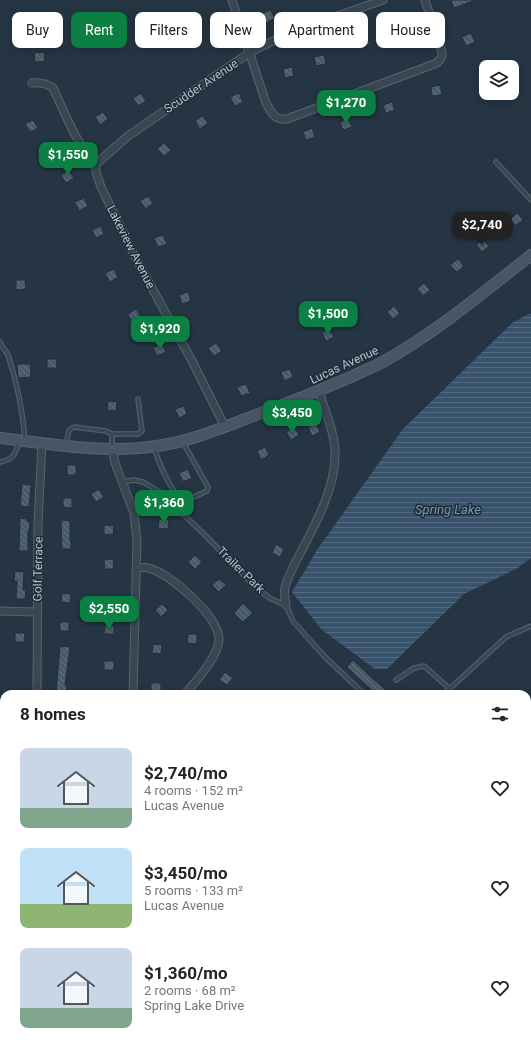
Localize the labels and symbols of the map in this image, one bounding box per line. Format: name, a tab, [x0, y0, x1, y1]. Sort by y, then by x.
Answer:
street label: Scudder Avenue	[161, 56, 241, 116]
pin: $1,270	[313, 90, 379, 124]
pin: $1,550	[35, 142, 101, 176]
street label: Lakeview Avenue	[104, 203, 158, 291]
pin: $2,740	[449, 212, 515, 246]
pin: $1,500	[295, 301, 361, 335]
pin: $1,920	[127, 316, 193, 350]
street label: Lucas Avenue	[307, 343, 381, 387]
pin: $3,450	[259, 400, 325, 434]
pin: $1,360	[131, 490, 197, 524]
water label: Spring Lake	[415, 502, 481, 517]
street label: Golf Terrace	[30, 536, 46, 602]
street label: Trailer Park	[214, 544, 268, 597]
pin: $2,550	[76, 596, 142, 630]

